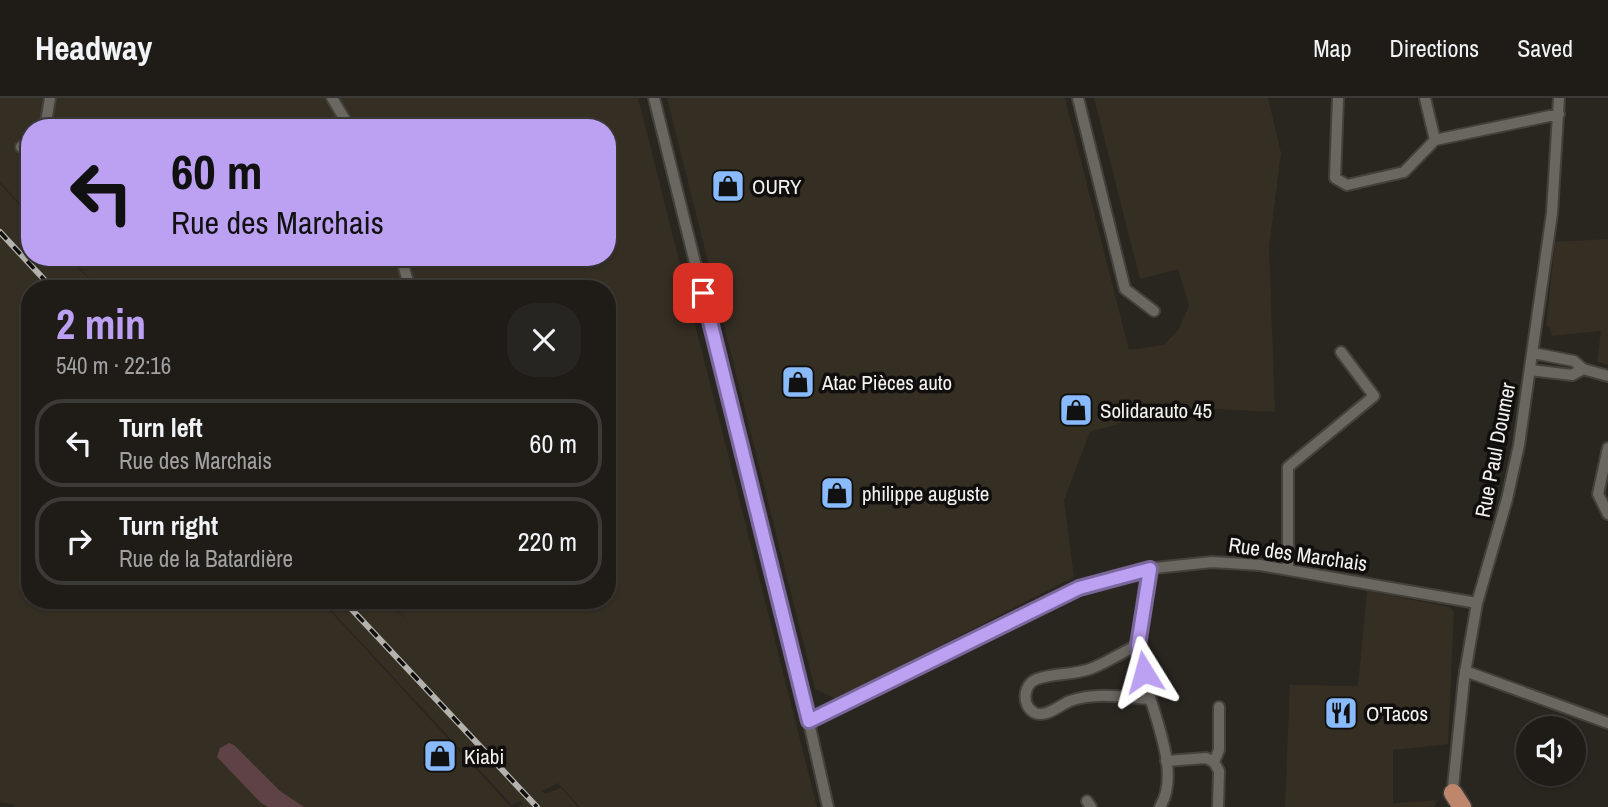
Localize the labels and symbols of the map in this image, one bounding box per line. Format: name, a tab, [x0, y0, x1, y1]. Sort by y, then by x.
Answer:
shop icon: OURY	[709, 167, 747, 205]
place label: OURY	[752, 172, 802, 201]
pin	[673, 263, 733, 323]
shop icon: Atac Pièces auto	[779, 363, 817, 401]
place label: Atac Pièces auto	[821, 368, 952, 397]
street label: Rue Paul Doumer	[1468, 380, 1522, 520]
shop icon: Solidarauto 45	[1057, 391, 1095, 429]
place label: Solidarauto 45	[1100, 396, 1212, 425]
shop icon: philippe auguste	[818, 474, 856, 512]
place label: philippe auguste	[862, 479, 989, 508]
street label: Rue des Marchais	[1227, 530, 1369, 578]
position arrow	[1107, 635, 1181, 709]
restaurant icon: O'Tacos	[1322, 694, 1360, 732]
place label: O'Tacos	[1366, 699, 1428, 728]
shop icon: Kiabi	[421, 737, 459, 775]
place label: Kiabi	[464, 742, 504, 771]

